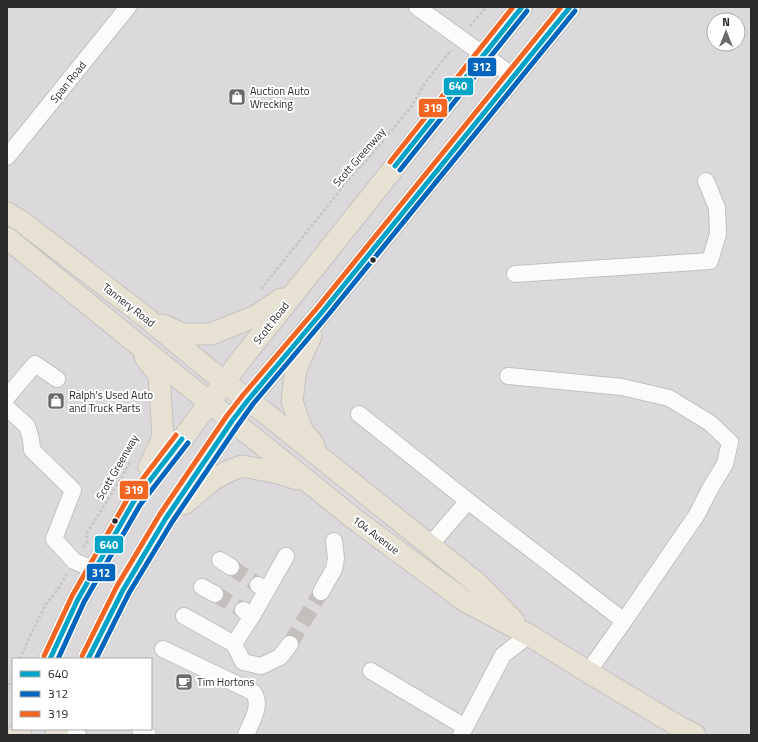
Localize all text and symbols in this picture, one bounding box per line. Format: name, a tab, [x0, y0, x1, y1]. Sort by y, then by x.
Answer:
north arrow	[706, 12, 746, 52]
text: N	[722, 14, 730, 30]
line badge: 312	[467, 57, 497, 77]
street label: Span Road	[46, 58, 90, 106]
text: 312	[473, 59, 491, 75]
line badge: 640	[443, 77, 474, 96]
text: 640	[449, 78, 467, 94]
place label: Auction Auto Wrecking	[250, 83, 310, 112]
shop icon: Auction Auto Wrecking	[227, 87, 247, 107]
line badge: 319	[418, 98, 448, 118]
text: 319	[424, 100, 442, 116]
street label: Scott Greenway	[329, 124, 389, 190]
unlabelled marker	[368, 255, 378, 265]
street label: Tannery Road	[99, 279, 159, 331]
street label: Scott Road	[249, 298, 293, 348]
place label: Ralph's Used Auto and Truck Parts	[69, 387, 153, 416]
shop icon: Ralph's Used Auto and Truck Parts	[46, 391, 66, 411]
street label: Scott Greenway	[92, 431, 143, 503]
line badge: 319	[119, 480, 149, 500]
text: 319	[125, 482, 143, 498]
street label: 104 Avenue	[349, 512, 403, 558]
unlabelled marker	[110, 516, 120, 526]
line badge: 640	[94, 535, 124, 554]
text: 640	[100, 537, 118, 553]
line badge: 312	[86, 563, 116, 582]
text: 312	[92, 565, 110, 581]
legend	[12, 658, 152, 730]
text: 640	[48, 664, 68, 683]
cafe icon: Tim Hortons	[174, 672, 194, 692]
place label: Tim Hortons	[197, 674, 255, 690]
text: 312	[48, 684, 68, 703]
text: 319	[48, 704, 68, 723]

